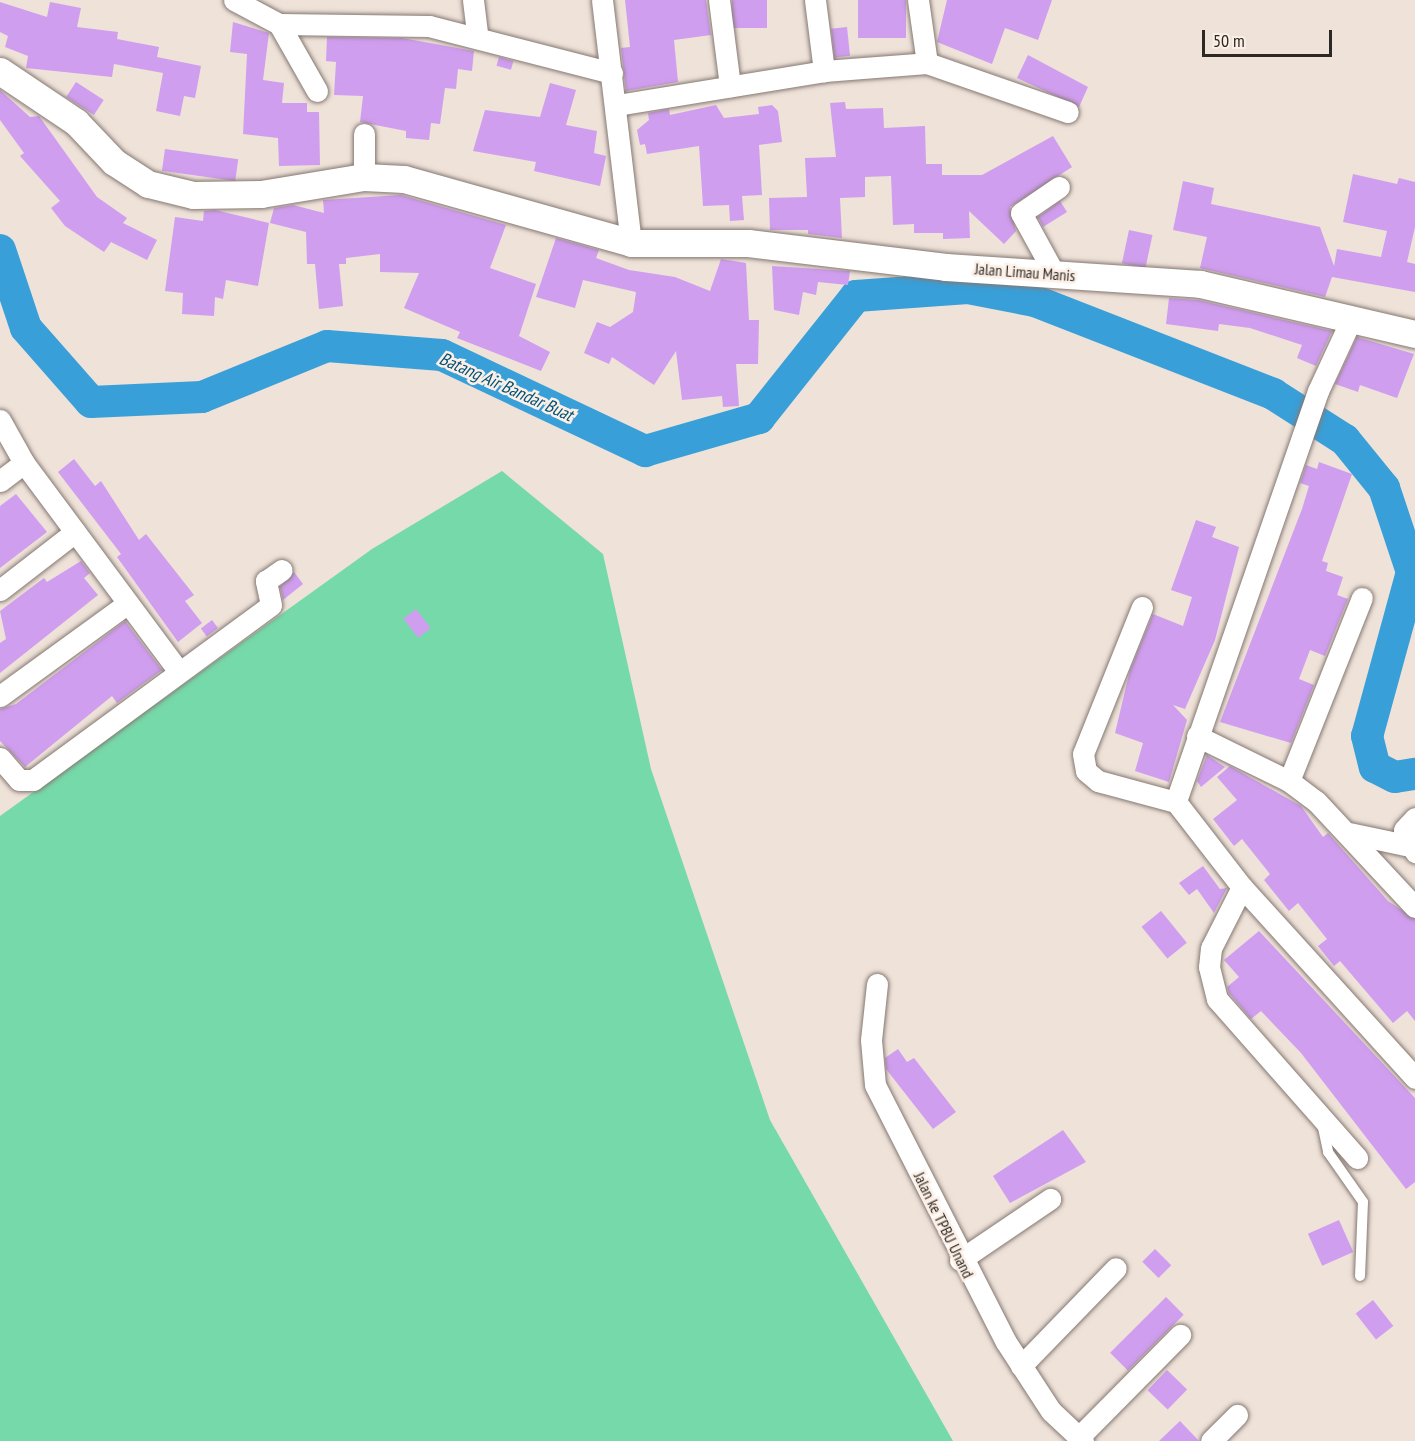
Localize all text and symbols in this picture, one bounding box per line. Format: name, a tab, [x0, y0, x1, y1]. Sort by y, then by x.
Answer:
scale bar	[1205, 18, 1336, 56]
text: 50 m	[1213, 29, 1245, 52]
street label: Jalan Limau Manis	[974, 259, 1076, 285]
water label: Batang Air Bandar Buat	[436, 348, 576, 426]
street label: Jalan ke TPBU Unand	[910, 1169, 978, 1281]

